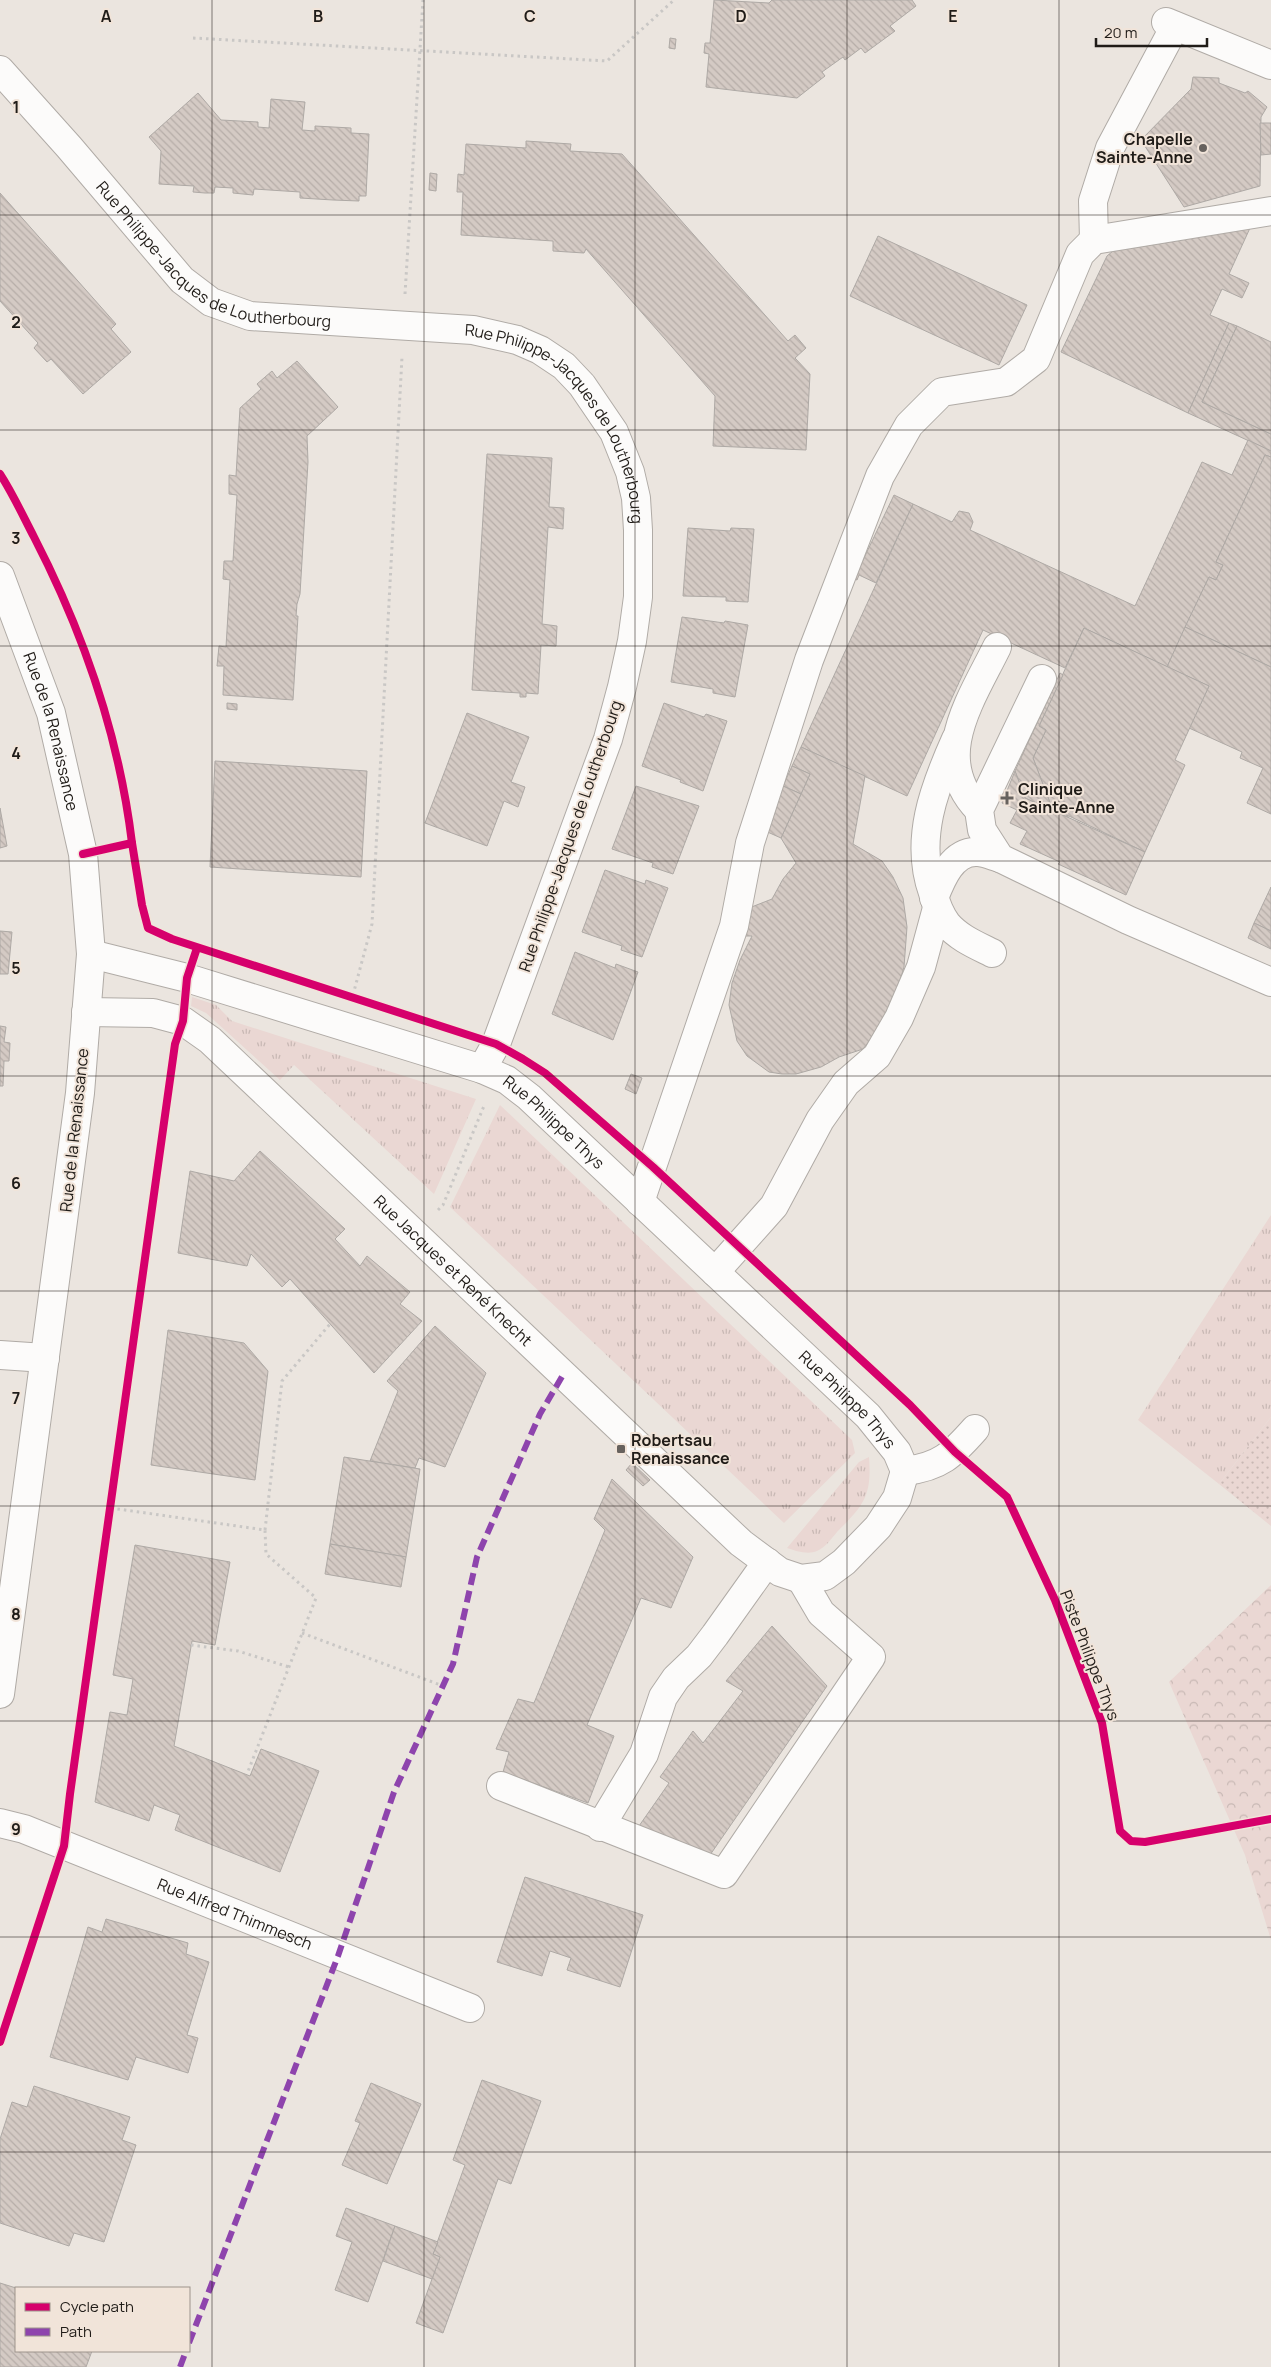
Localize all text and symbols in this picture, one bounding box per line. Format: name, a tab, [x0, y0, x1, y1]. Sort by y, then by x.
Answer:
text: A	[101, 5, 112, 27]
text: B	[313, 5, 323, 27]
text: C	[524, 5, 536, 27]
text: D	[735, 5, 747, 27]
text: E	[948, 5, 958, 27]
scale bar	[1096, 15, 1207, 47]
text: 20 m	[1104, 22, 1137, 43]
text: 1	[12, 96, 20, 118]
place label: Chapelle Sainte-Anne	[1096, 128, 1193, 168]
marker: Chapelle Sainte-Anne	[1197, 142, 1209, 154]
street label: Rue Philippe-Jacques de Loutherbourg	[91, 176, 332, 332]
text: 2	[11, 311, 21, 333]
street label: Rue Philippe-Jacques de Loutherbourg	[464, 319, 649, 525]
text: 3	[11, 527, 21, 549]
street label: Rue de la Renaissance	[18, 649, 84, 813]
street label: Rue Philippe-Jacques de Loutherbourg	[513, 697, 627, 975]
text: 4	[11, 742, 21, 764]
place label: Clinique Sainte-Anne	[1018, 778, 1115, 818]
marker: Clinique Sainte-Anne	[1000, 791, 1014, 805]
text: 5	[11, 957, 21, 979]
street label: Rue de la Renaissance	[54, 1047, 94, 1213]
street label: Rue Philippe Thys	[499, 1070, 610, 1174]
text: 6	[11, 1172, 21, 1194]
street label: Rue Jacques et René Knecht	[369, 1190, 537, 1351]
street label: Rue Philippe Thys	[794, 1345, 901, 1453]
text: 7	[12, 1387, 20, 1409]
place label: Robertsau Renaissance	[631, 1429, 730, 1469]
marker: Robertsau Renaissance	[615, 1443, 627, 1455]
street label: Piste Philippe Thys	[1055, 1587, 1125, 1723]
text: 8	[11, 1603, 21, 1625]
text: 9	[11, 1818, 21, 1840]
street label: Rue Alfred Thimmesch	[154, 1873, 316, 1955]
legend	[15, 2287, 190, 2352]
text: Cycle path	[60, 2296, 134, 2317]
text: Path	[60, 2321, 92, 2342]

